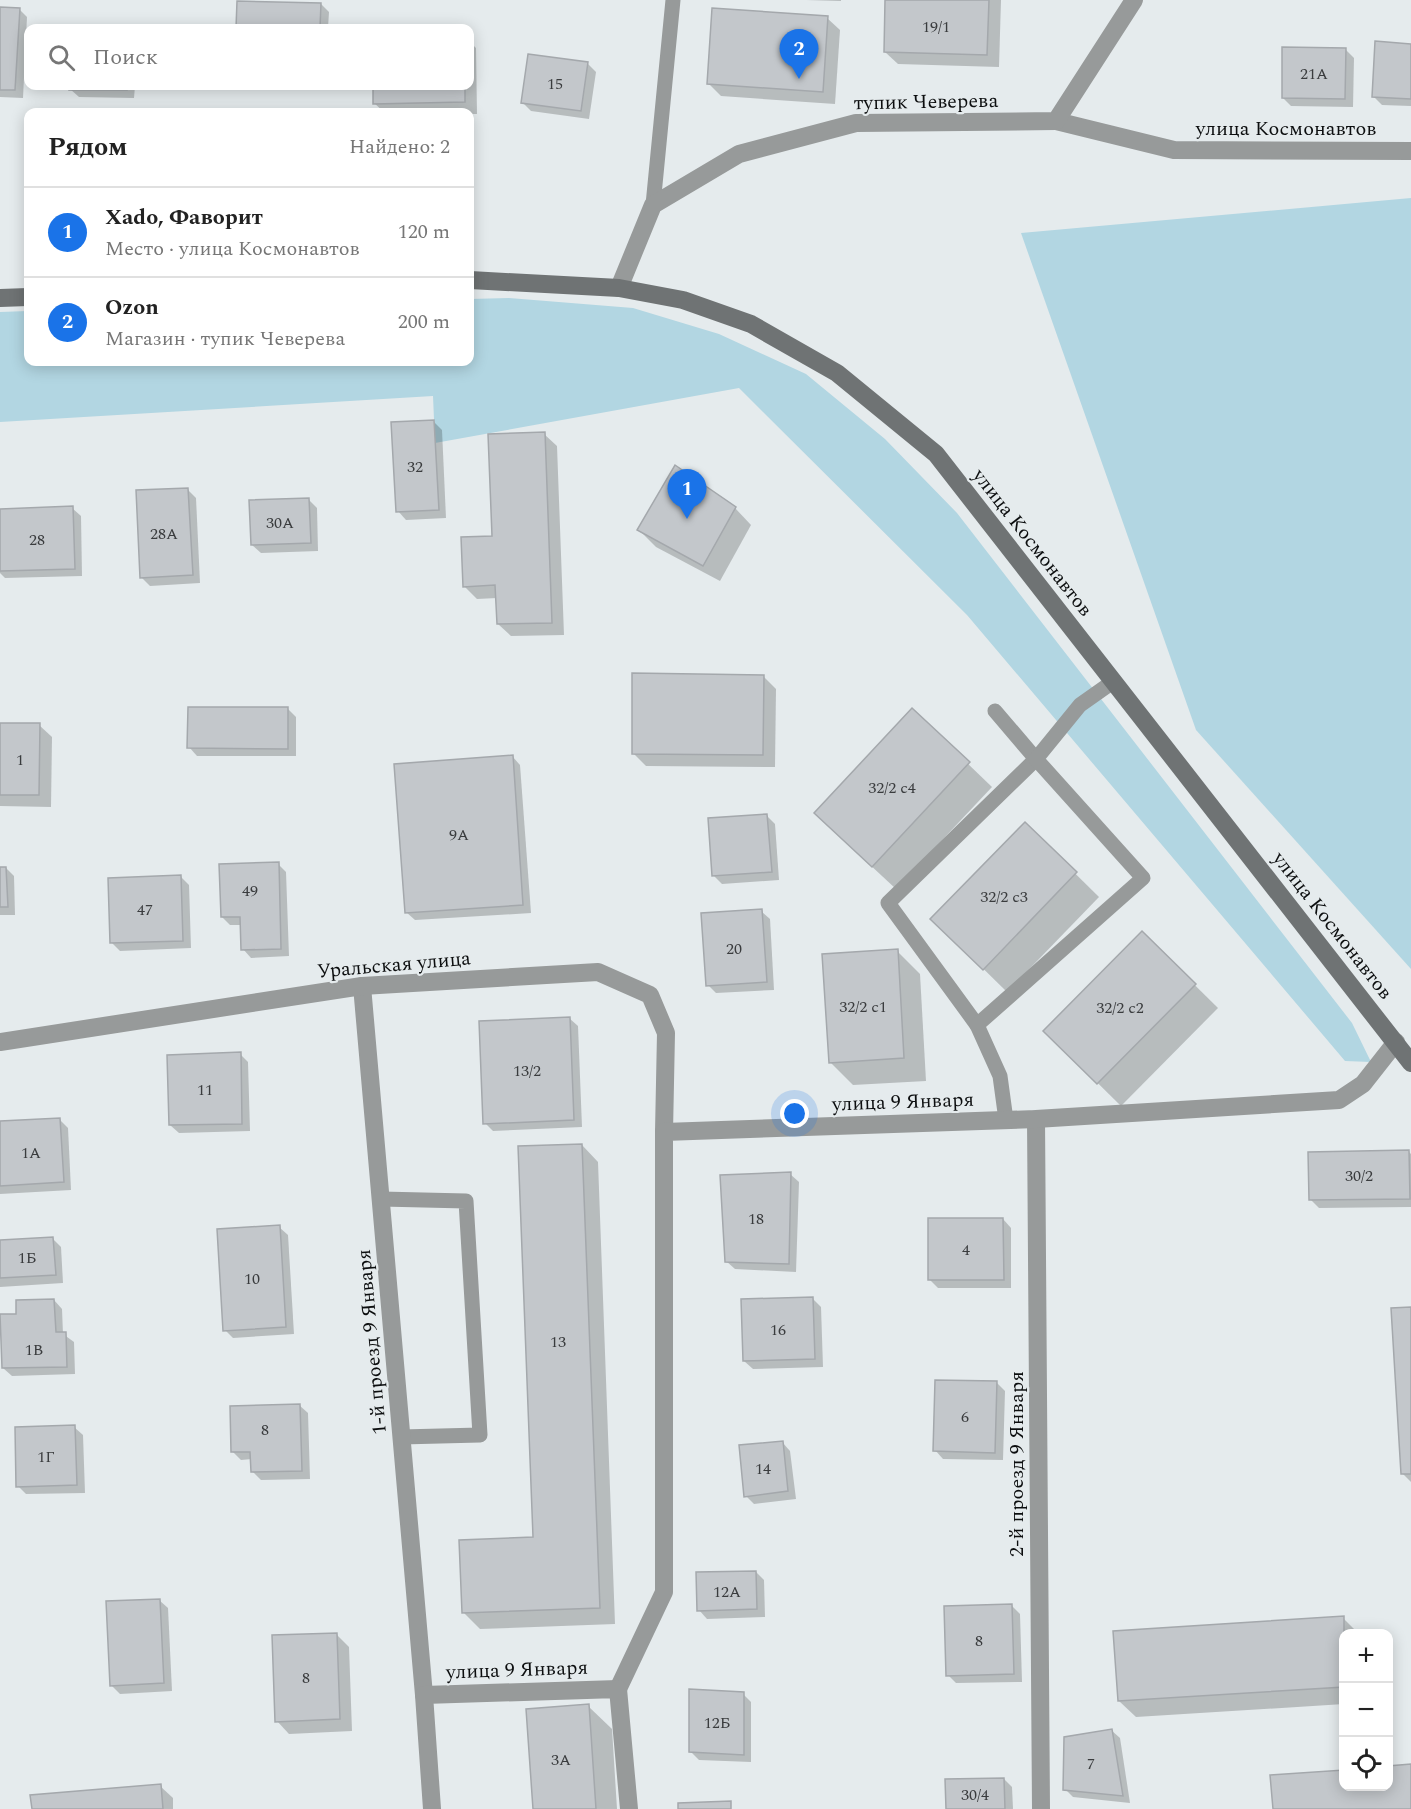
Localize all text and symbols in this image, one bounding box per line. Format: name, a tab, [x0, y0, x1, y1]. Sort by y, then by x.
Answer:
house number: 19/1	[922, 15, 950, 39]
search box	[24, 24, 474, 90]
pin: 2	[780, 29, 818, 79]
icon: search	[45, 41, 78, 74]
text: Поиск	[93, 41, 158, 74]
house number: 21А	[1300, 62, 1328, 86]
house number: 15	[547, 72, 563, 96]
street label: тупик Чеверева	[853, 86, 999, 118]
street label: улица Космонавтов	[1195, 114, 1376, 144]
text: Рядом	[48, 127, 128, 167]
text: Найдено: 2	[349, 132, 450, 162]
text: Xado, Фаворит	[105, 201, 263, 234]
text: 1	[62, 217, 73, 247]
text: 120 m	[398, 217, 450, 247]
text: Место · улица Космонавтов	[105, 234, 360, 264]
text: Ozon	[105, 291, 159, 324]
text: 2	[62, 307, 73, 337]
text: 200 m	[398, 307, 450, 337]
text: Магазин · тупик Чеверева	[105, 324, 345, 354]
house number: 32	[407, 455, 423, 479]
street label: улица Космонавтов	[964, 461, 1100, 623]
pin: 1	[668, 470, 706, 519]
house number: 30А	[266, 511, 294, 535]
house number: 28А	[150, 522, 178, 546]
house number: 28	[29, 528, 45, 552]
house number: 1	[16, 748, 24, 772]
house number: 32/2 с4	[868, 776, 916, 800]
house number: 9А	[449, 823, 469, 847]
street label: улица Космонавтов	[1264, 844, 1400, 1006]
house number: 49	[242, 879, 258, 903]
house number: 32/2 с3	[980, 885, 1028, 909]
house number: 47	[137, 898, 153, 922]
house number: 20	[726, 937, 742, 961]
street label: Уральская улица	[316, 943, 472, 987]
house number: 32/2 c1	[839, 995, 887, 1019]
house number: 32/2 с2	[1096, 996, 1144, 1020]
house number: 13/2	[513, 1059, 541, 1083]
house number: 11	[197, 1078, 213, 1102]
street label: улица 9 Января	[831, 1085, 975, 1120]
your location	[780, 1099, 809, 1128]
house number: 1А	[21, 1141, 41, 1165]
house number: 30/2	[1345, 1164, 1373, 1188]
house number: 18	[748, 1207, 764, 1231]
house number: 4	[962, 1238, 970, 1262]
house number: 1Б	[18, 1246, 36, 1270]
street label: 1-й проезд 9 Января	[349, 1248, 395, 1436]
house number: 10	[244, 1267, 260, 1291]
house number: 16	[770, 1318, 786, 1342]
house number: 13	[550, 1330, 566, 1354]
house number: 1В	[25, 1338, 43, 1362]
street label: 2-й проезд 9 Января	[1002, 1371, 1032, 1557]
house number: 6	[961, 1405, 969, 1429]
house number: 8	[261, 1418, 269, 1442]
house number: 1Г	[37, 1445, 55, 1469]
house number: 14	[755, 1457, 771, 1481]
house number: 12А	[713, 1580, 741, 1604]
house number: 8	[975, 1629, 983, 1653]
map controls	[1339, 1629, 1393, 1791]
button: +	[1339, 1629, 1393, 1683]
street label: улица 9 Января	[445, 1653, 589, 1688]
house number: 8	[302, 1666, 310, 1690]
button: −	[1339, 1683, 1393, 1737]
house number: 12Б	[704, 1711, 730, 1735]
button: locate	[1339, 1737, 1393, 1791]
house number: 3А	[551, 1748, 571, 1772]
house number: 7	[1087, 1752, 1095, 1776]
house number: 30/4	[961, 1783, 989, 1807]

